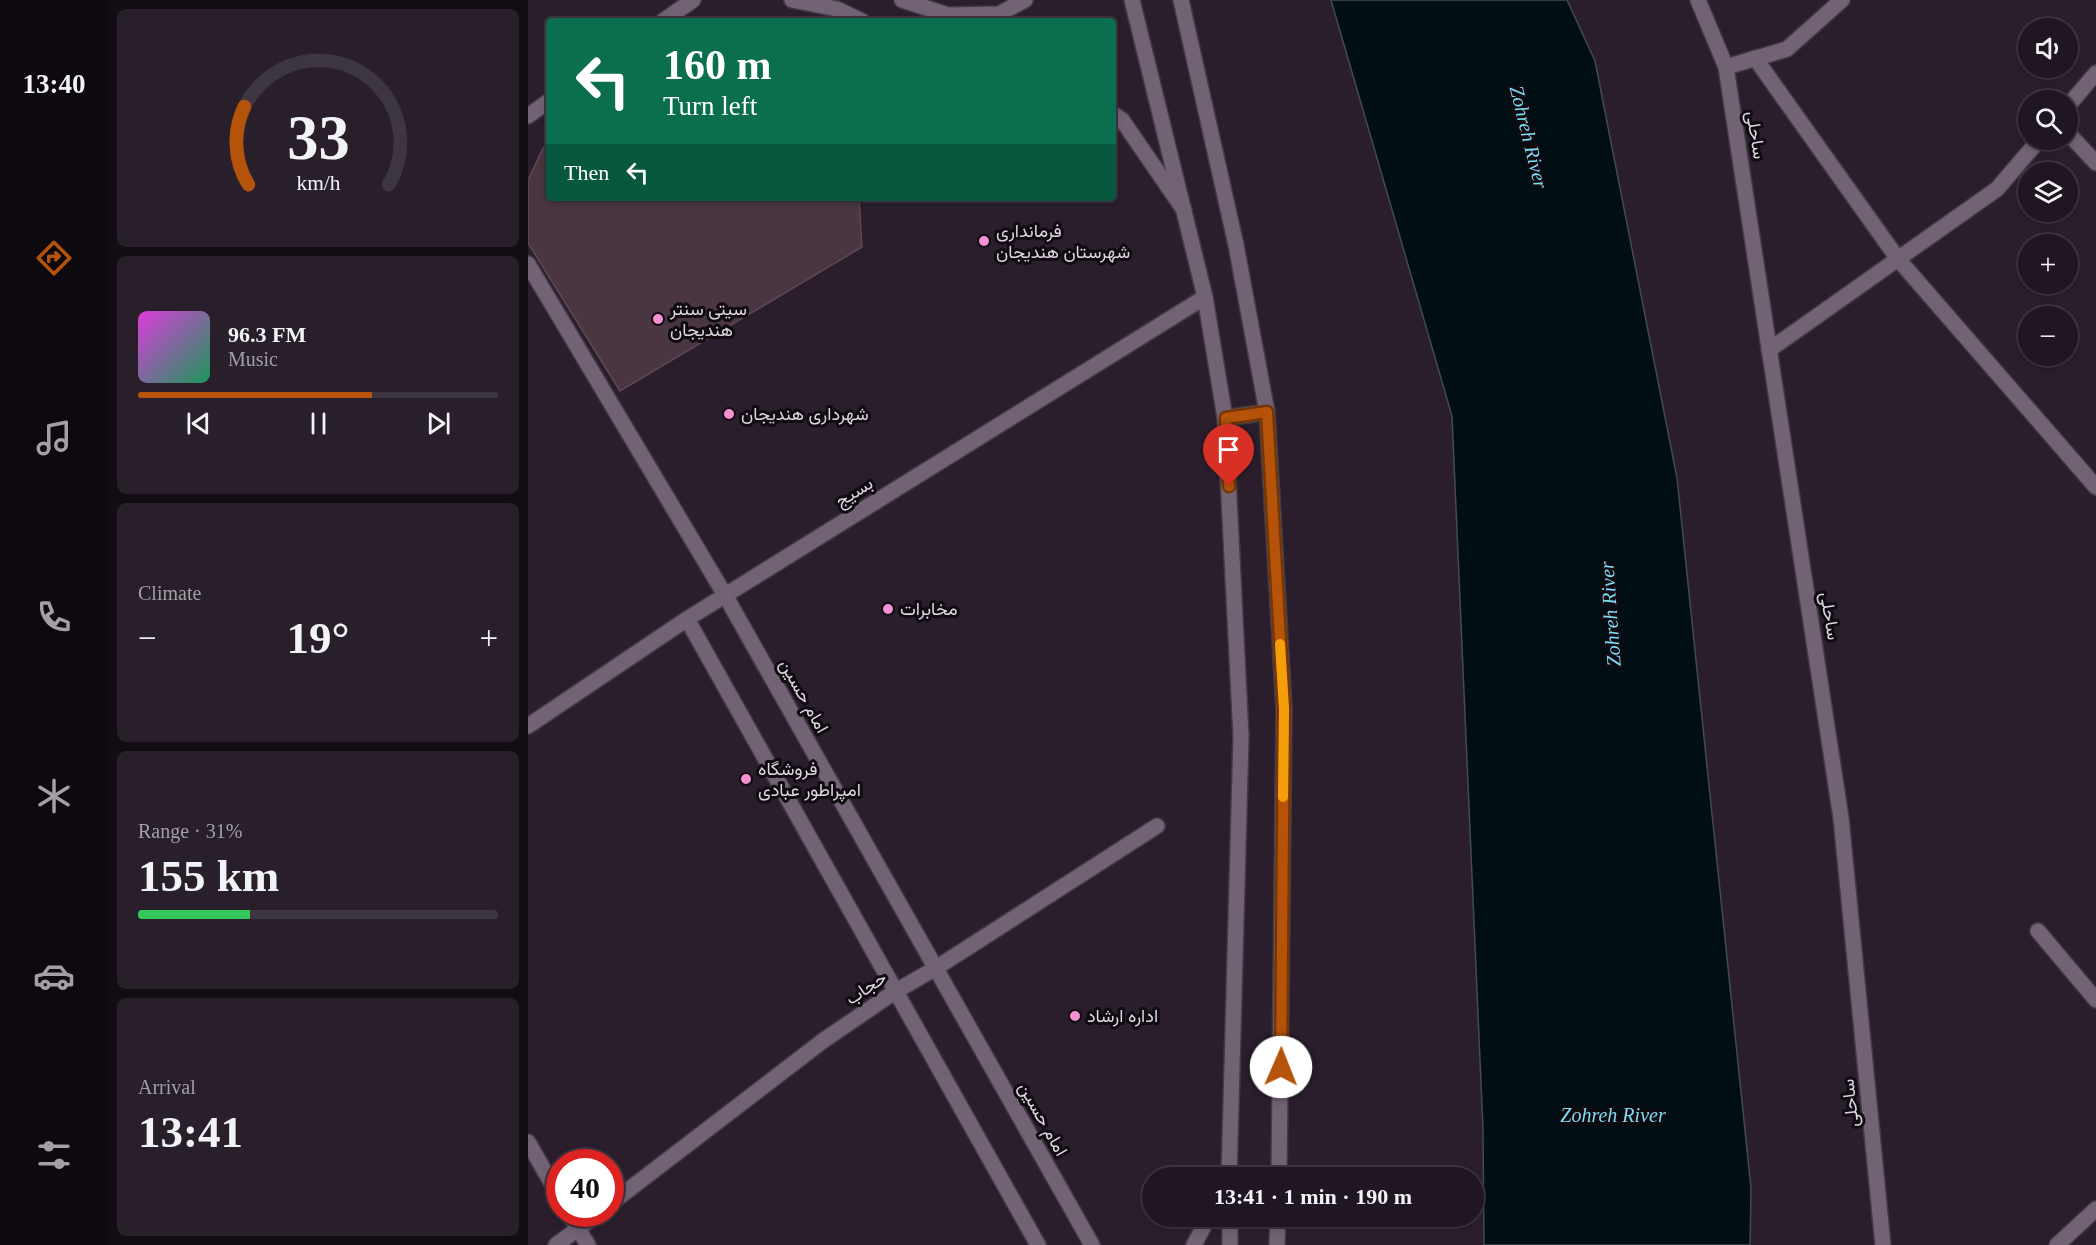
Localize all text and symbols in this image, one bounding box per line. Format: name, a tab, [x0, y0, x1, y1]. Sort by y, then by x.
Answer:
map controls	[2018, 18, 2078, 366]
button: sound	[2018, 18, 2078, 78]
icon: left	[564, 42, 642, 120]
text: 160 m	[663, 42, 772, 88]
text: 13:40	[23, 69, 86, 99]
water label: Zohreh River	[1506, 83, 1552, 191]
button: search	[2018, 90, 2078, 150]
text: Turn left	[663, 91, 757, 121]
text: 33	[287, 103, 349, 172]
street label: ساحلی	[1741, 110, 1770, 161]
icon: left	[621, 156, 654, 189]
text: Then	[564, 160, 609, 185]
button: layers	[2018, 162, 2078, 222]
text: km/h	[296, 171, 340, 195]
place label: فرمانداری شهرستان هندیجان	[996, 221, 1130, 263]
marker: فرمانداری شهرستان هندیجان	[977, 234, 991, 248]
button: +	[2018, 234, 2078, 294]
icon: directions	[33, 237, 75, 279]
place label: سیتی سنتر هندیجان	[669, 299, 747, 340]
button: −	[2018, 306, 2078, 366]
marker: سیتی سنتر هندیجان	[651, 312, 665, 326]
text: 96.3 FM	[228, 322, 306, 347]
text: Music	[228, 348, 278, 370]
place label: شهرداری هندیجان	[741, 404, 869, 425]
icon: previous	[182, 407, 215, 440]
icon: pause	[302, 407, 335, 440]
icon: next	[422, 407, 455, 440]
marker: شهرداری هندیجان	[722, 407, 736, 421]
icon: music	[33, 417, 75, 459]
pin	[1203, 424, 1254, 486]
icon: arrive	[1212, 433, 1245, 466]
street label: بسیج	[832, 473, 877, 513]
water label: Zohreh River	[1595, 560, 1625, 667]
text: Climate	[138, 582, 201, 604]
street label: ساحلی	[1815, 591, 1844, 642]
icon: phone	[33, 596, 75, 638]
place label: مخابرات	[900, 599, 958, 620]
marker: مخابرات	[881, 602, 895, 616]
text: 19°	[287, 613, 350, 663]
text: −	[138, 620, 157, 656]
text: +	[479, 620, 498, 656]
street label: امام حسین	[774, 656, 832, 737]
place label: فروشگاه امپراطور عبادی	[758, 759, 861, 802]
marker: فروشگاه امپراطور عبادی	[739, 772, 753, 786]
icon: climate	[33, 775, 75, 817]
text: Range · 31%	[138, 820, 242, 842]
text: 155 km	[138, 851, 279, 901]
icon: car	[33, 955, 75, 997]
street label: حجاب	[842, 967, 890, 1009]
place label: اداره ارشاد	[1087, 1006, 1158, 1027]
marker: اداره ارشاد	[1068, 1009, 1082, 1023]
position arrow	[1249, 1035, 1313, 1099]
text: Arrival	[138, 1076, 196, 1098]
street label: ساحلی	[1838, 1078, 1863, 1128]
street label: امام حسین	[1013, 1079, 1071, 1160]
water label: Zohreh River	[1560, 1104, 1666, 1126]
text: 13:41	[138, 1107, 243, 1157]
icon: filters	[33, 1134, 75, 1176]
speed limit sign: 40	[546, 1149, 624, 1227]
text: 13:41 · 1 min · 190 m	[1214, 1184, 1412, 1209]

